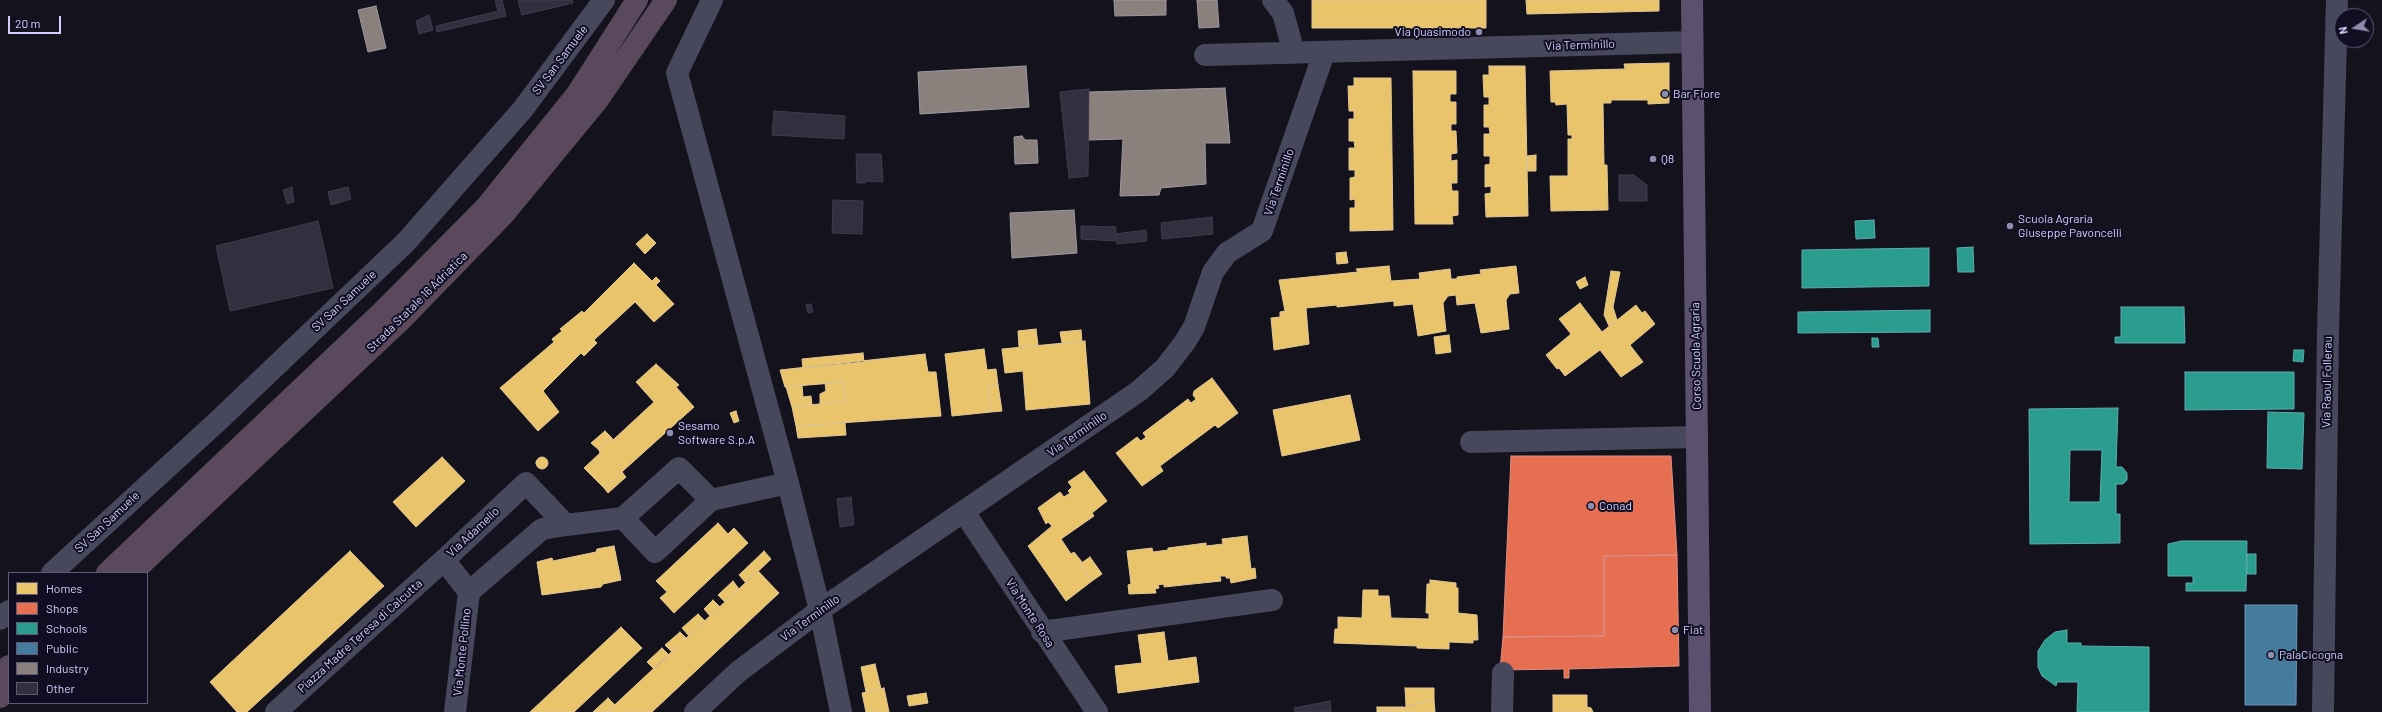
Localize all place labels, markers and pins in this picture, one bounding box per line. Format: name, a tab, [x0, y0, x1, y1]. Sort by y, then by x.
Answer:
place label: Via Quasimodo	[1395, 25, 1471, 39]
marker: Via Quasimodo	[1474, 27, 1484, 37]
place label: Bar Fiore	[1673, 87, 1720, 101]
marker: Bar Fiore	[1660, 89, 1670, 99]
place label: Q8	[1661, 152, 1674, 166]
marker: Q8	[1648, 154, 1658, 164]
place label: Scuola Agraria Giuseppe Pavoncelli	[2018, 212, 2122, 240]
marker: Scuola Agraria Giuseppe Pavoncelli	[2005, 221, 2015, 231]
place label: Sesamo Software S.p.A	[678, 419, 755, 447]
marker: Sesamo Software S.p.A	[665, 428, 675, 438]
place label: Conad	[1599, 499, 1632, 513]
marker: Conad	[1586, 501, 1596, 511]
place label: Fiat	[1683, 623, 1703, 637]
marker: Fiat	[1670, 625, 1680, 635]
place label: PalaCicogna	[2279, 648, 2343, 662]
marker: PalaCicogna	[2266, 650, 2276, 660]

